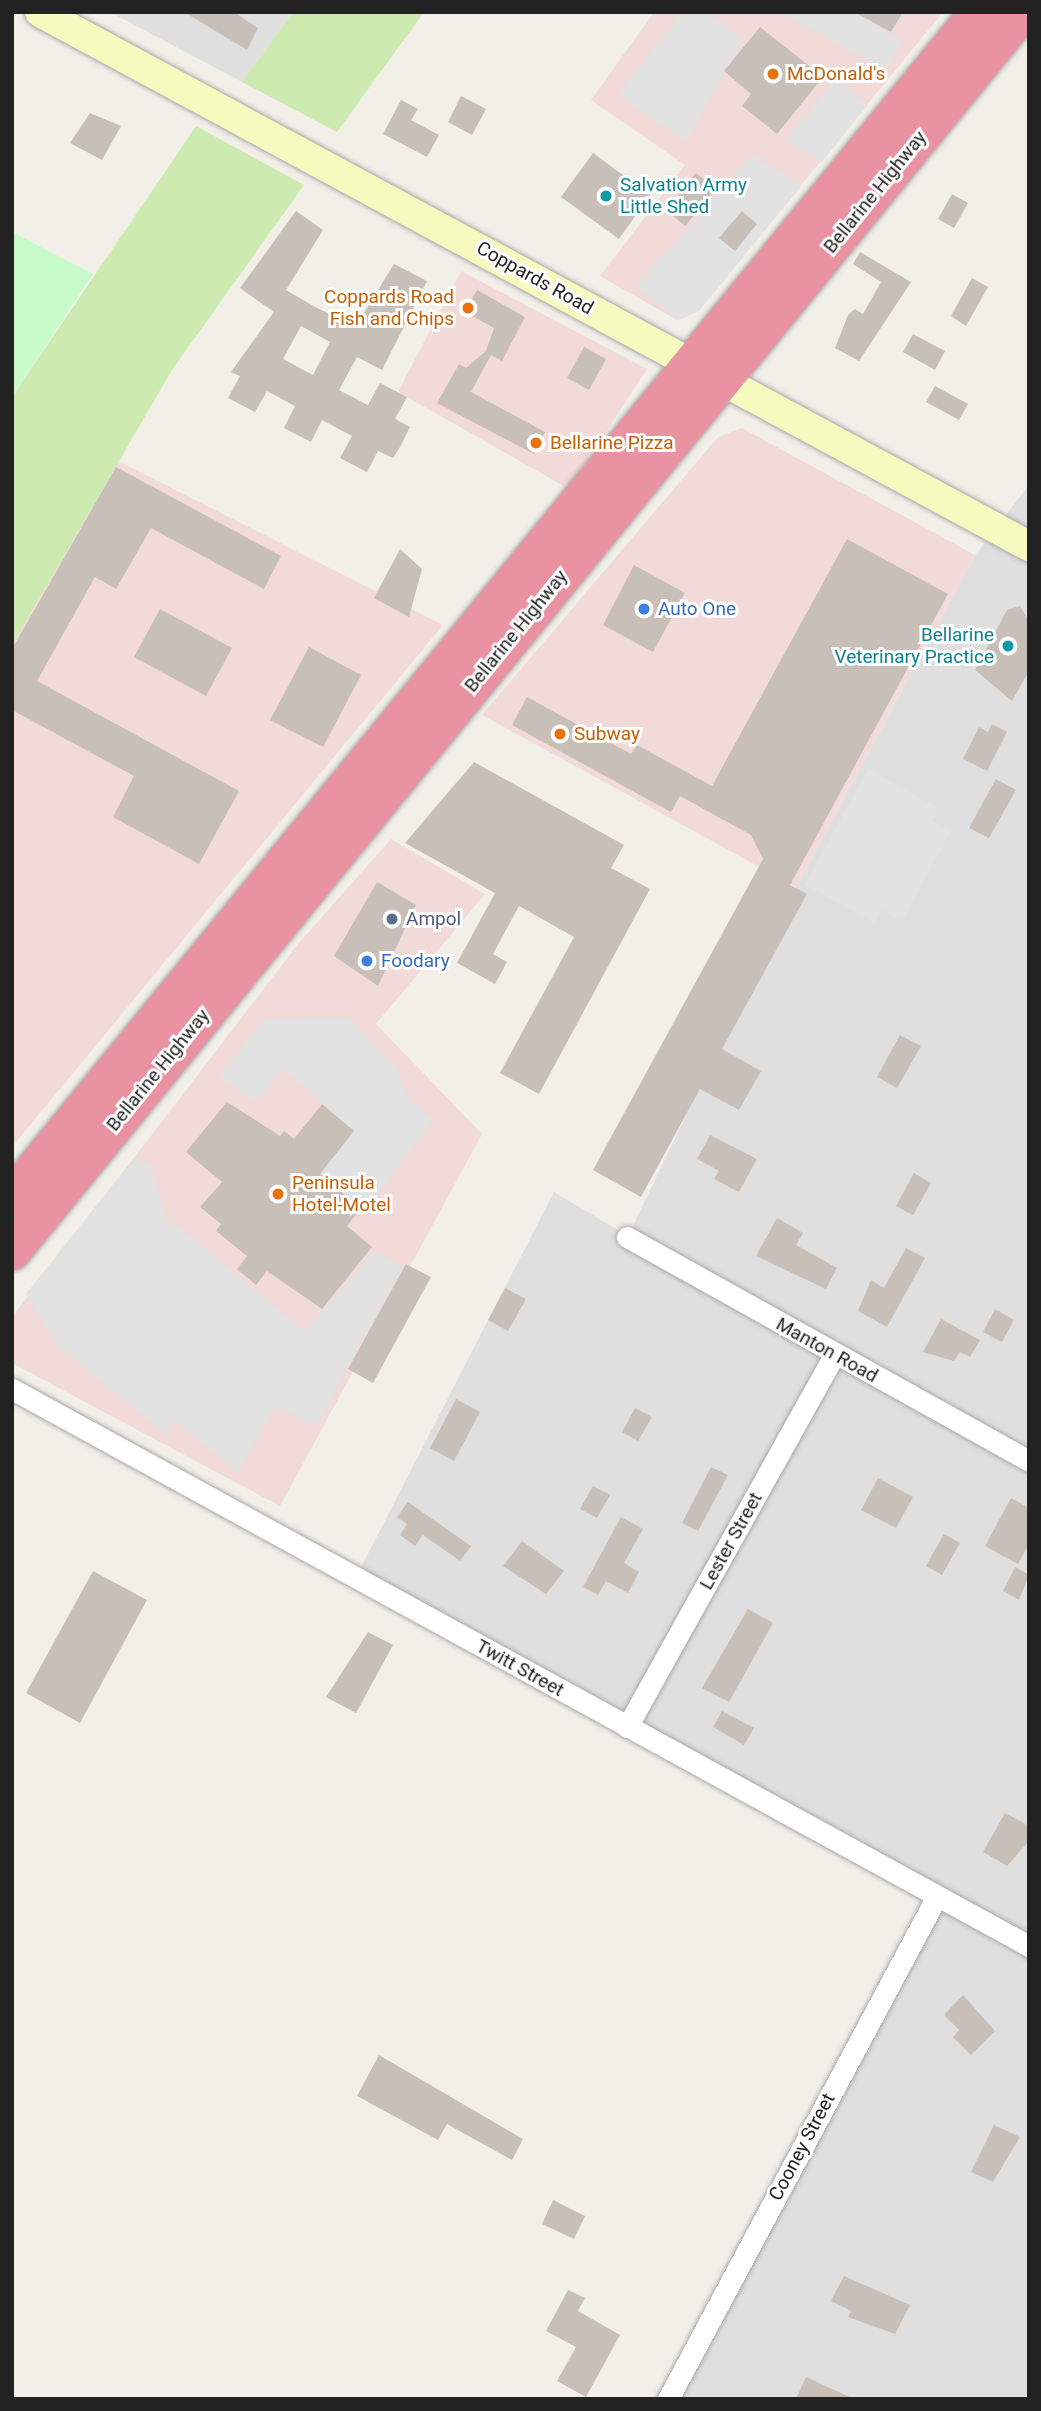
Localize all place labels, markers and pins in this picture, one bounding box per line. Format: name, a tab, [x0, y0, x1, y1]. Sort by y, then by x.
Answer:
place label: McDonald's	[787, 63, 885, 85]
marker: McDonald's	[765, 66, 781, 82]
place label: Salvation Army Little Shed	[620, 174, 747, 218]
marker: Salvation Army Little Shed	[598, 188, 614, 204]
place label: Coppards Road Fish and Chips	[324, 286, 454, 330]
marker: Coppards Road Fish and Chips	[460, 300, 476, 316]
place label: Bellarine Pizza	[550, 432, 674, 454]
marker: Bellarine Pizza	[528, 435, 544, 451]
place label: Auto One	[658, 598, 736, 620]
marker: Auto One	[636, 601, 652, 617]
place label: Bellarine Veterinary Practice	[835, 624, 994, 668]
marker: Bellarine Veterinary Practice	[1000, 638, 1016, 654]
place label: Subway	[574, 723, 640, 745]
marker: Subway	[552, 726, 568, 742]
place label: Ampol	[406, 908, 461, 930]
marker: Ampol	[384, 911, 400, 927]
place label: Foodary	[381, 950, 450, 972]
marker: Foodary	[359, 953, 375, 969]
place label: Peninsula Hotel-Motel	[292, 1172, 391, 1216]
marker: Peninsula Hotel-Motel	[270, 1186, 286, 1202]

